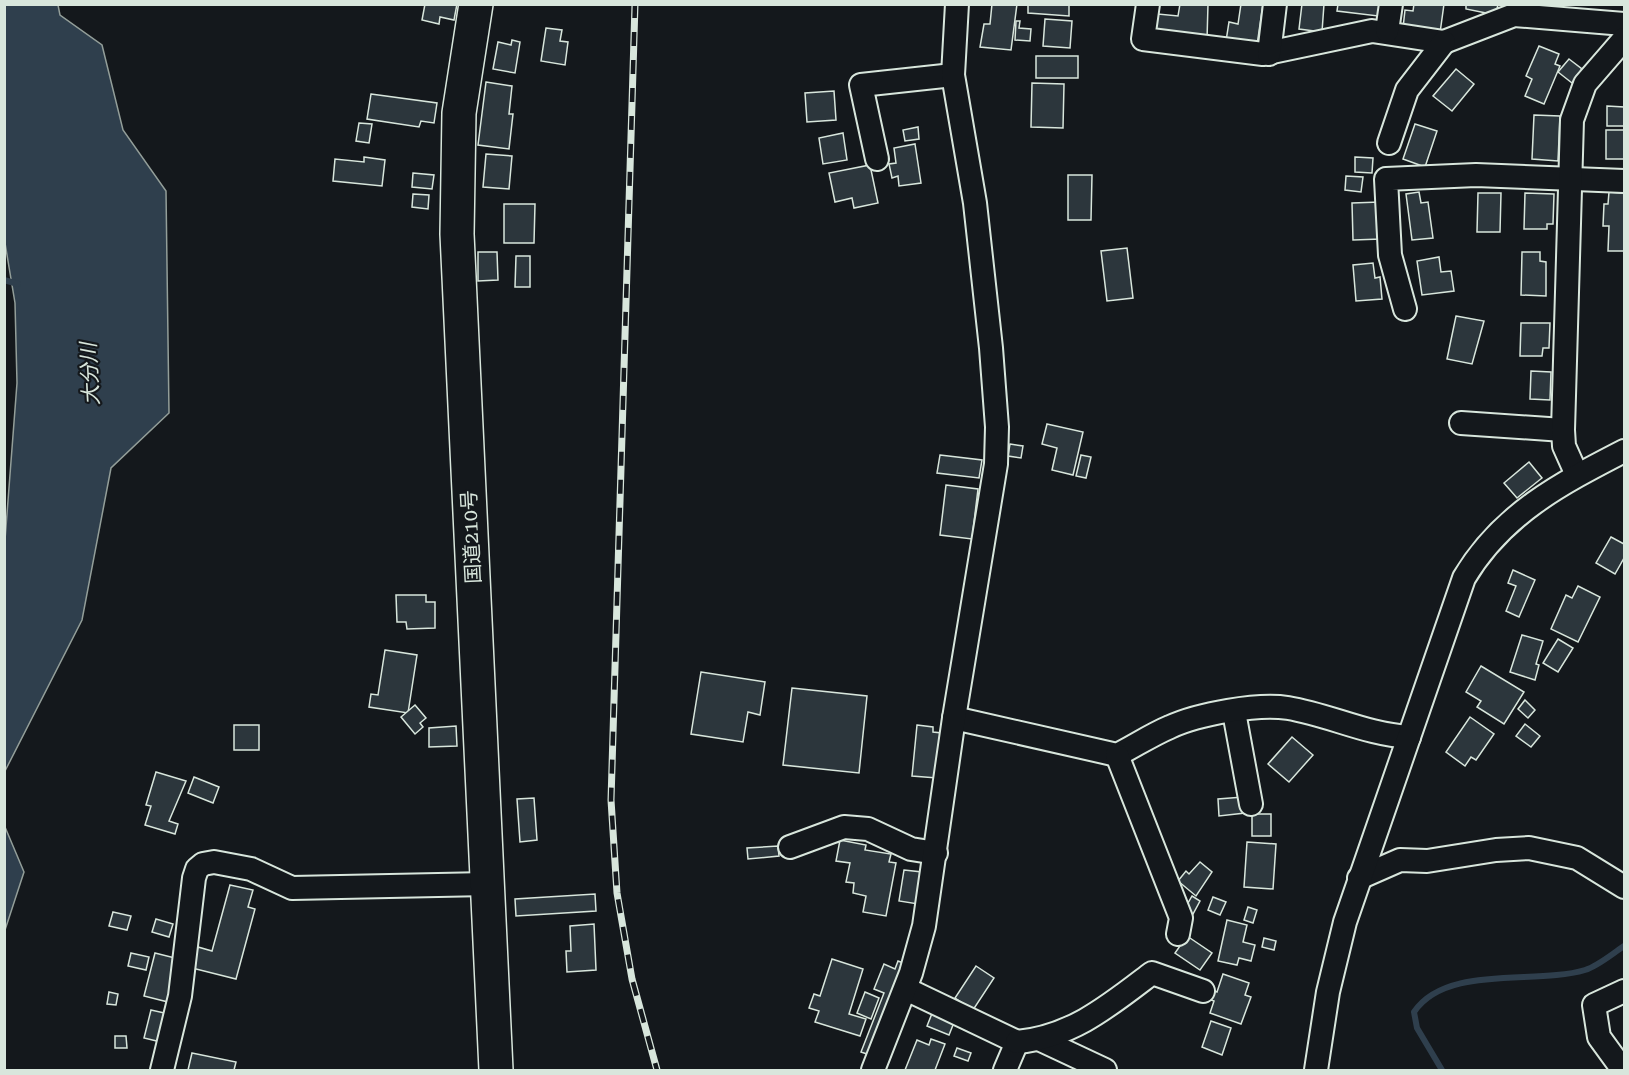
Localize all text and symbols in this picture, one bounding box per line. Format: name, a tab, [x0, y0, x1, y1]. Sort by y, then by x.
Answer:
water label: 大分川	[76, 340, 104, 406]
street label: 国道210号	[457, 490, 485, 584]

